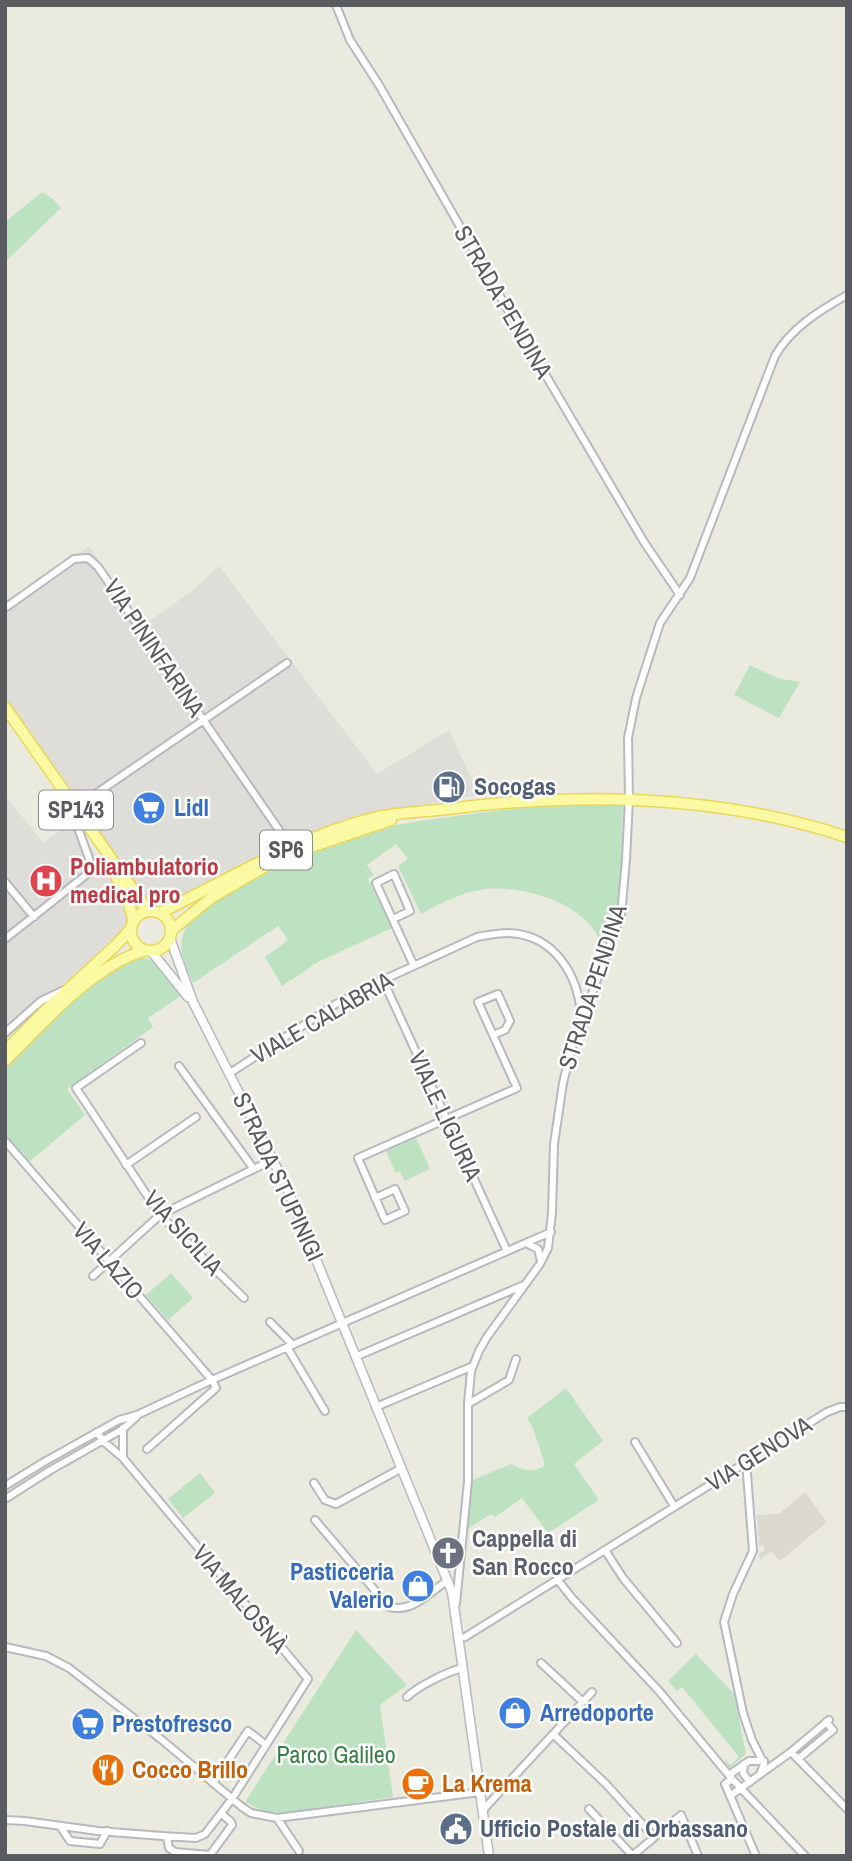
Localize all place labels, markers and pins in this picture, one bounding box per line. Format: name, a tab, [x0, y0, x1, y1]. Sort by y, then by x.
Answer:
fuel station icon: Socogas	[430, 768, 468, 806]
place label: Socogas	[474, 770, 556, 802]
supermarket icon: Lidl	[130, 789, 168, 827]
place label: Lidl	[174, 791, 209, 823]
place label: Poliambulatorio medical pro	[70, 850, 219, 910]
hospital icon: Poliambulatorio medical pro	[27, 862, 65, 900]
place label: Cappella di San Rocco	[472, 1522, 577, 1582]
church icon: Cappella di San Rocco	[429, 1534, 467, 1572]
place label: Pasticceria Valerio	[290, 1555, 394, 1615]
shop icon: Pasticceria Valerio	[399, 1567, 437, 1605]
shop icon: Arredoporte	[496, 1694, 534, 1732]
place label: Arredoporte	[540, 1696, 654, 1728]
supermarket icon: Prestofresco	[69, 1705, 107, 1743]
place label: Prestofresco	[112, 1707, 232, 1739]
restaurant icon: Cocco Brillo	[89, 1751, 127, 1789]
place label: Cocco Brillo	[132, 1753, 248, 1785]
cafe icon: La Krema	[399, 1765, 437, 1803]
place label: La Krema	[442, 1767, 532, 1799]
public building icon: Ufficio Postale di Orbassano	[437, 1810, 475, 1848]
place label: Ufficio Postale di Orbassano	[480, 1812, 748, 1844]

